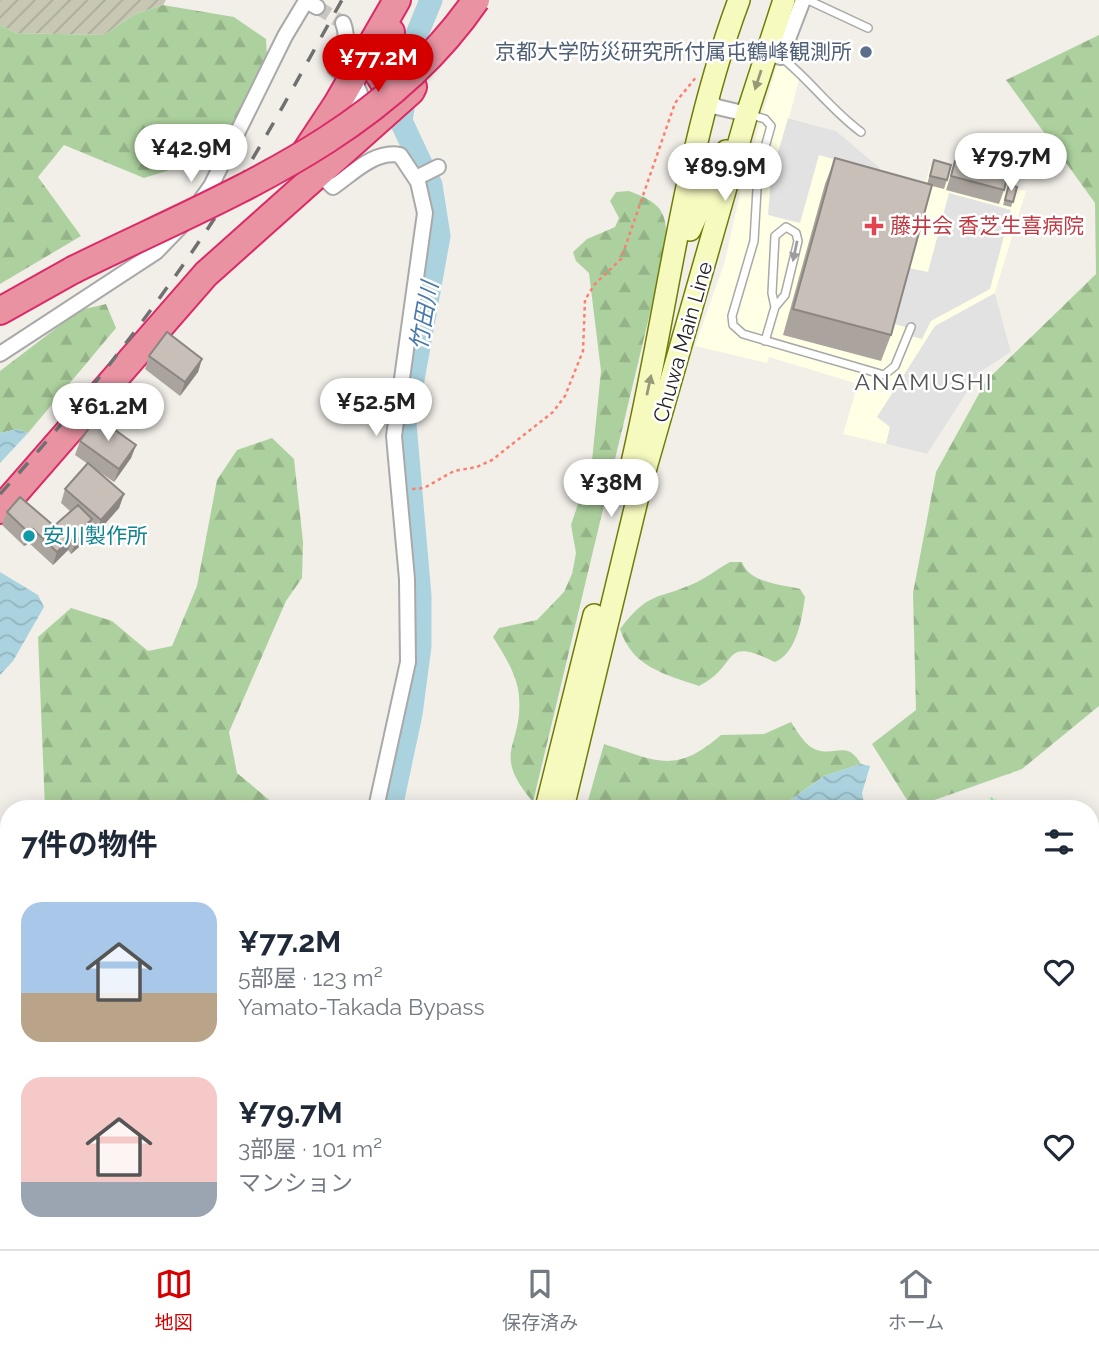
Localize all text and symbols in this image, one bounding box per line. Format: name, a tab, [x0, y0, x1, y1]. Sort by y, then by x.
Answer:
pin: ¥77.2M	[321, 34, 435, 94]
place label: 京都大学防災研究所付属屯鶴峰観測所	[495, 39, 852, 64]
text: ¥77.2M	[338, 43, 418, 70]
marker: 京都大学防災研究所付属屯鶴峰観測所	[858, 44, 874, 60]
one-way arrow	[752, 70, 763, 91]
pin: ¥42.9M	[134, 124, 248, 184]
text: ¥42.9M	[150, 133, 232, 160]
pin: ¥79.7M	[954, 134, 1068, 193]
text: ¥79.7M	[971, 142, 1051, 169]
pin: ¥89.9M	[668, 144, 782, 203]
text: ¥89.9M	[684, 152, 766, 179]
place label: 藤井会 香芝生喜病院	[890, 213, 1084, 238]
marker: 藤井会 香芝生喜病院	[864, 216, 884, 236]
one-way arrow	[790, 240, 801, 262]
street label: Chuwa Main Line	[648, 259, 717, 425]
water label: 竹田川	[404, 277, 443, 352]
district label: ANAMUSHI	[854, 368, 994, 395]
one-way arrow	[643, 374, 654, 396]
pin: ¥52.5M	[319, 378, 433, 438]
pin: ¥61.2M	[51, 384, 165, 443]
text: ¥52.5M	[336, 387, 416, 414]
text: ¥61.2M	[68, 392, 148, 419]
pin: ¥38M	[570, 460, 652, 519]
text: ¥38M	[580, 468, 643, 495]
place label: 安川製作所	[43, 523, 148, 548]
marker: 安川製作所	[21, 528, 37, 544]
icon: filters	[1040, 823, 1078, 861]
text: 7件の物件	[21, 827, 158, 862]
text: ¥77.2M	[238, 924, 341, 959]
icon: home	[77, 930, 161, 1014]
icon: heart	[1040, 953, 1078, 991]
text: 5部屋 · 123 m²	[238, 964, 383, 991]
text: Yamato-Takada Bypass	[238, 993, 485, 1020]
text: ¥79.7M	[238, 1095, 343, 1130]
icon: home	[77, 1105, 161, 1189]
icon: heart	[1040, 1128, 1078, 1166]
text: 3部屋 · 101 m²	[238, 1135, 382, 1162]
text: マンション	[238, 1169, 353, 1196]
tab: 地図	[155, 1265, 193, 1334]
tab: 保存済み	[502, 1265, 578, 1334]
tab: ホーム	[888, 1265, 944, 1334]

